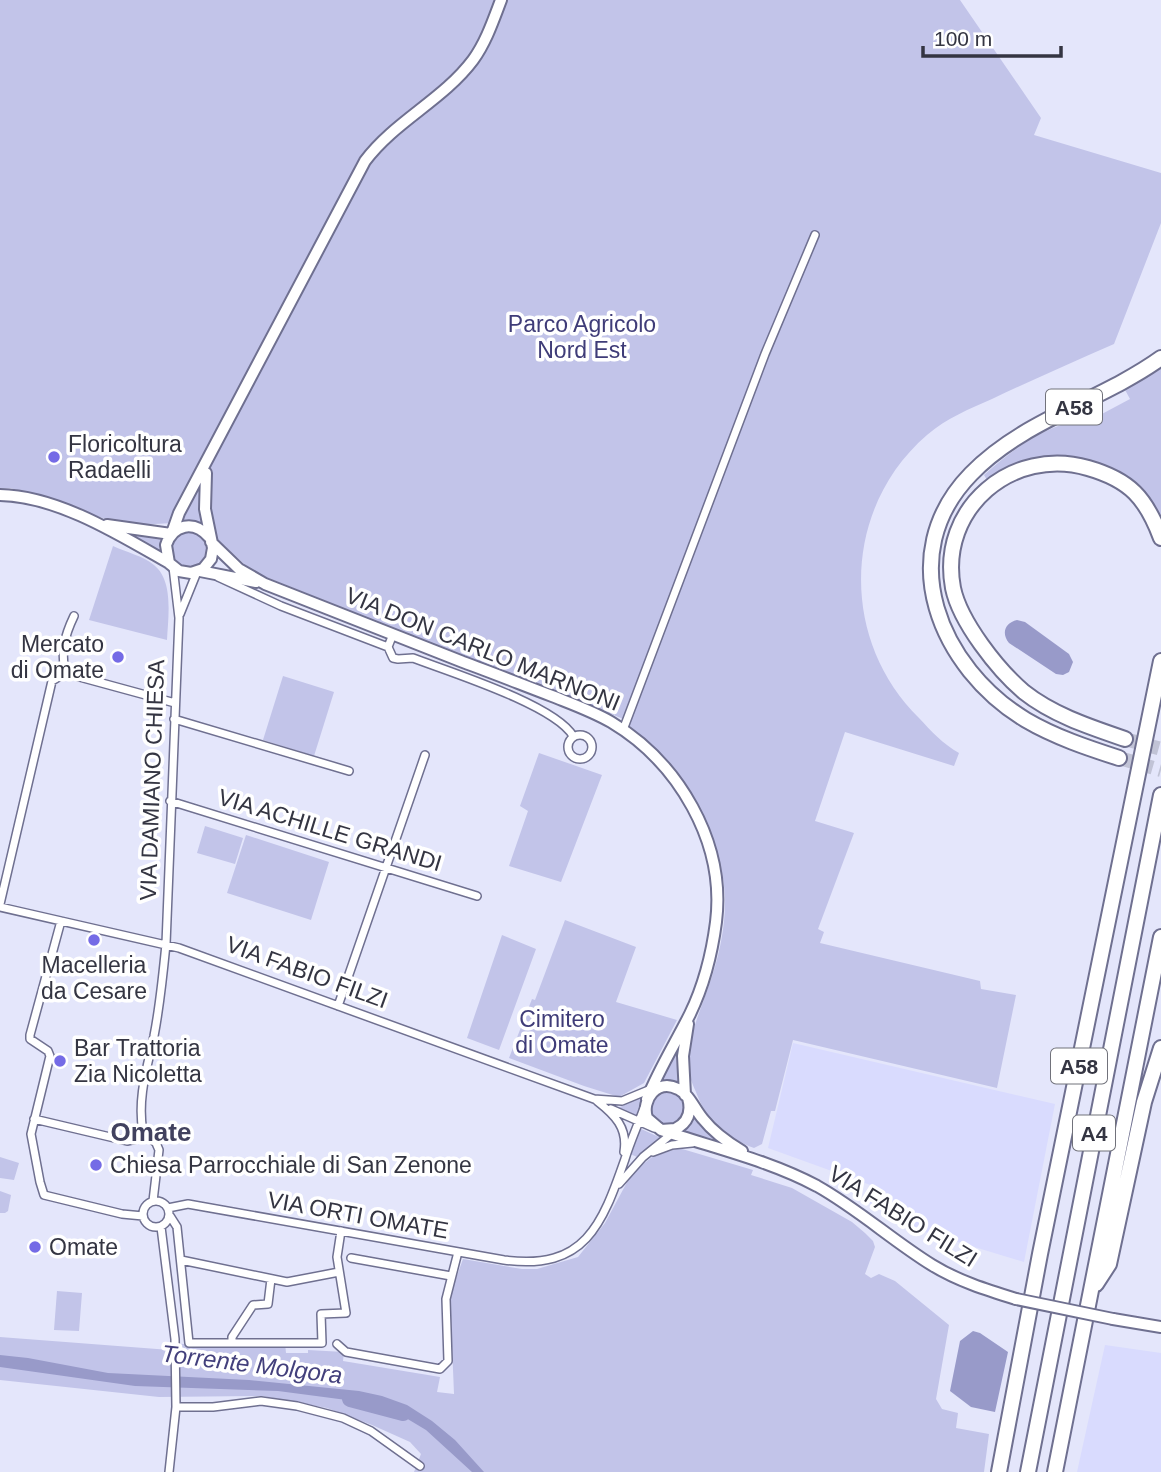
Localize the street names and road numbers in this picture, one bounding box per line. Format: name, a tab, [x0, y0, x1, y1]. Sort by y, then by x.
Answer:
road number: A58	[1046, 390, 1102, 424]
street label: VIA DON CARLO MARNONI	[342, 582, 624, 716]
street label: VIA DAMIANO CHIESA	[135, 658, 169, 901]
street label: VIA ACHILLE GRANDI	[215, 784, 445, 876]
street label: VIA FABIO FILZI	[223, 931, 391, 1013]
road number: A58	[1051, 1048, 1107, 1084]
road number: A4	[1073, 1116, 1115, 1150]
street label: VIA FABIO FILZI	[824, 1160, 982, 1272]
street label: VIA ORTI OMATE	[266, 1186, 450, 1244]

